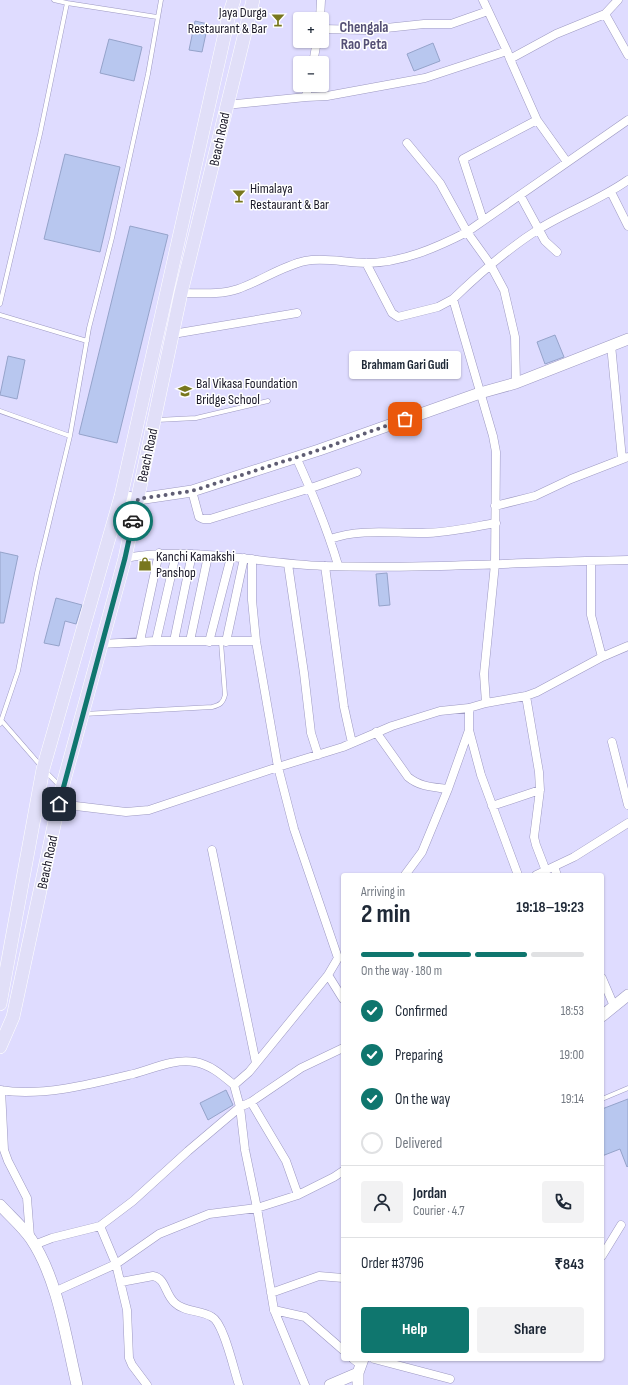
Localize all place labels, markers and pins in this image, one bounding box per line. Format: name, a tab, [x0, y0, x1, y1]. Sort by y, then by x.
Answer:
place label: Jaya Durga Restaurant & Bar	[188, 4, 267, 37]
bar icon: Jaya Durga Restaurant & Bar	[270, 12, 286, 28]
place label: Himalaya Restaurant & Bar	[250, 180, 329, 213]
bar icon: Himalaya Restaurant & Bar	[231, 188, 247, 204]
callout: Brahmam Gari Gudi	[349, 351, 461, 379]
place label: Bal Vikasa Foundation Bridge School	[196, 375, 297, 408]
school or university icon: Bal Vikasa Foundation Bridge School	[177, 383, 193, 399]
pin	[388, 402, 422, 436]
place label: Kanchi Kamakshi Panshop	[156, 548, 235, 581]
shop icon: Kanchi Kamakshi Panshop	[137, 556, 153, 572]
pin	[42, 787, 76, 821]

